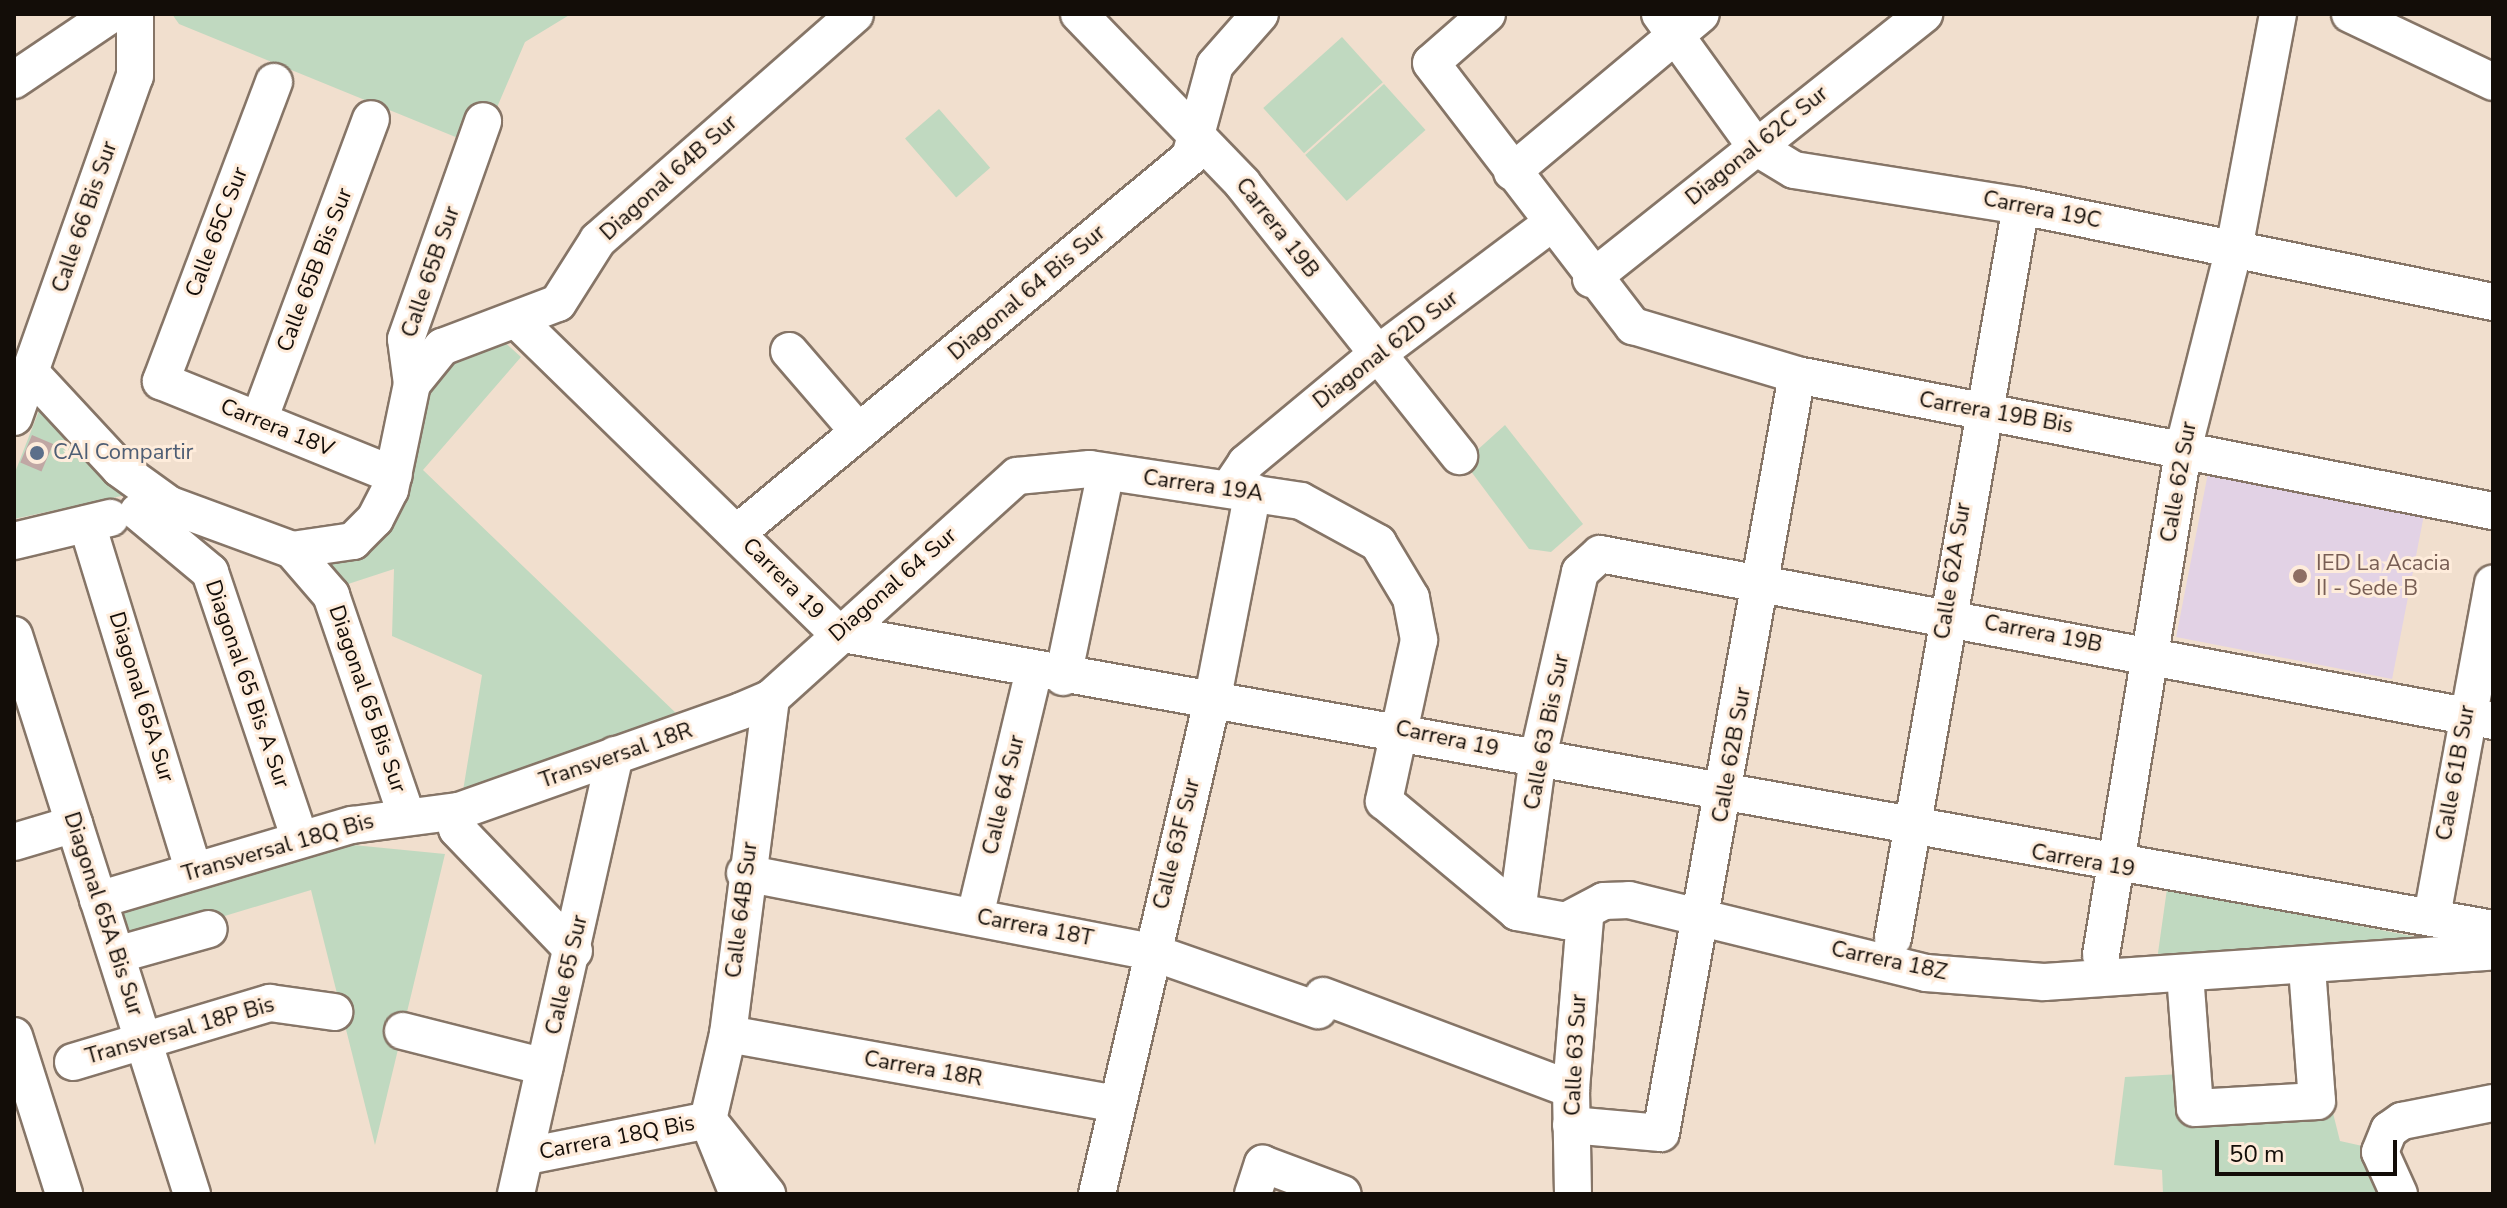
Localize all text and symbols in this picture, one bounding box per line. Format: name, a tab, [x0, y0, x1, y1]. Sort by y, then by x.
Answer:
street label: Diagonal 62C Sur	[1681, 81, 1833, 211]
street label: Diagonal 64B Sur	[595, 110, 743, 246]
street label: Calle 66 Bis Sur	[47, 138, 123, 296]
street label: Calle 65C Sur	[180, 163, 254, 301]
street label: Carrera 19B	[1230, 173, 1324, 283]
street label: Calle 65B Bis Sur	[272, 184, 358, 356]
street label: Carrera 19C	[1981, 186, 2103, 234]
street label: Calle 65B Sur	[396, 203, 466, 341]
street label: Diagonal 64 Bis Sur	[943, 220, 1111, 366]
street label: Diagonal 62D Sur	[1308, 285, 1464, 415]
street label: Carrera 19B Bis	[1917, 386, 2075, 440]
street label: Carrera 18V	[216, 393, 338, 463]
street label: Calle 62 Sur	[2155, 420, 2203, 544]
place label: CAI Compartir	[53, 440, 193, 466]
marker: CAI Compartir	[28, 444, 46, 462]
street label: Carrera 19A	[1141, 465, 1265, 507]
street label: Calle 62A Sur	[1929, 501, 1977, 641]
street label: Diagonal 64 Sur	[824, 522, 962, 648]
street label: Carrera 19	[737, 533, 829, 625]
place label: IED La Acacia II - Sede B	[2316, 550, 2450, 602]
marker: IED La Acacia II - Sede B	[2291, 567, 2309, 585]
street label: Diagonal 65 Bis A Sur	[199, 577, 295, 791]
street label: Diagonal 65 Bis Sur	[323, 602, 411, 796]
street label: Diagonal 65A Sur	[103, 609, 179, 785]
street label: Carrera 19B	[1982, 610, 2104, 658]
street label: Calle 63 Bis Sur	[1519, 652, 1575, 812]
street label: Calle 62B Sur	[1707, 685, 1757, 825]
street label: Calle 61B Sur	[2431, 703, 2481, 843]
street label: Carrera 19	[1393, 715, 1501, 763]
street label: Transversal 18R	[536, 717, 696, 795]
street label: Calle 64 Sur	[977, 733, 1031, 857]
street label: Calle 63F Sur	[1148, 776, 1206, 912]
street label: Transversal 18Q Bis	[179, 808, 377, 888]
street label: Diagonal 65A Bis Sur	[58, 809, 148, 1019]
street label: Carrera 19	[2029, 839, 2137, 883]
street label: Calle 64B Sur	[721, 840, 763, 980]
street label: Carrera 18T	[974, 904, 1096, 952]
street label: Calle 65 Sur	[540, 913, 594, 1037]
street label: Carrera 18Z	[1829, 936, 1949, 986]
street label: Transversal 18P Bis	[82, 991, 278, 1071]
street label: Calle 63 Sur	[1560, 993, 1592, 1117]
street label: Carrera 18R	[862, 1046, 984, 1092]
street label: Carrera 18Q Bis	[537, 1110, 697, 1166]
scale bar	[2219, 1124, 2401, 1174]
text: 50 m	[2229, 1138, 2285, 1170]

